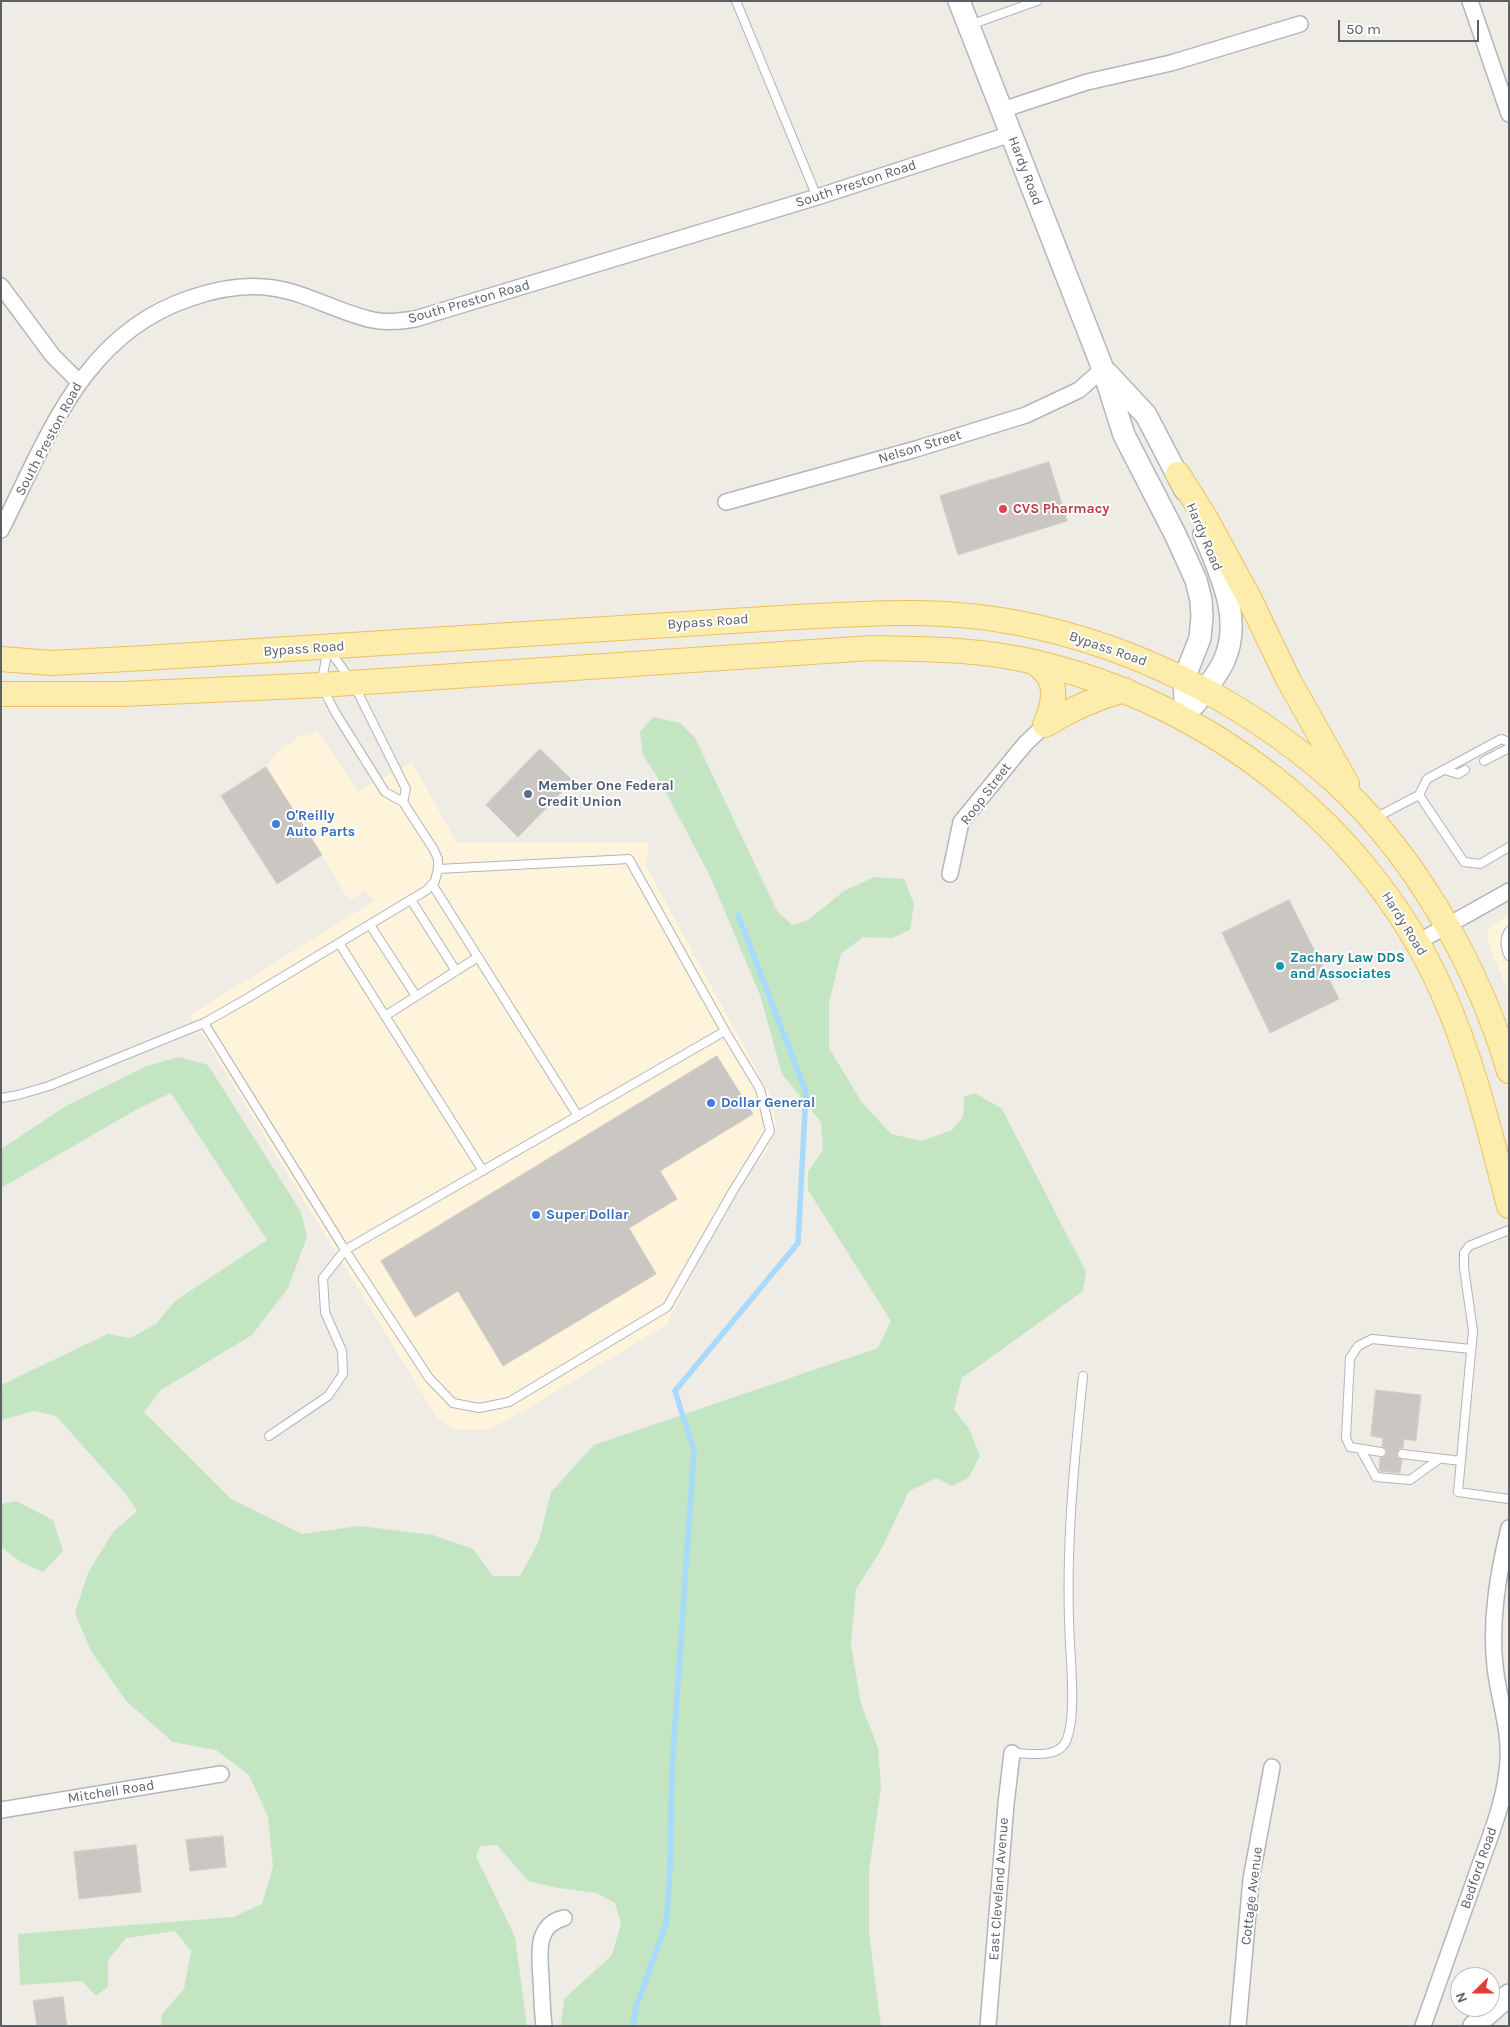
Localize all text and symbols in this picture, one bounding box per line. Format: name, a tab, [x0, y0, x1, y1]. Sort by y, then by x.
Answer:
scale bar	[1340, 10, 1481, 42]
text: 50 m	[1346, 20, 1381, 38]
street label: Hardy Road	[1004, 134, 1046, 208]
street label: South Preston Road	[794, 157, 918, 211]
street label: South Preston Road	[406, 277, 532, 327]
street label: South Preston Road	[12, 379, 86, 499]
street label: Nelson Street	[876, 426, 964, 468]
street label: Hardy Road	[1182, 500, 1226, 574]
place label: CVS Pharmacy	[1013, 501, 1109, 517]
marker: CVS Pharmacy	[997, 503, 1009, 515]
street label: Bypass Road	[667, 611, 749, 633]
street label: Bypass Road	[1067, 628, 1149, 670]
street label: Bypass Road	[263, 638, 345, 660]
street label: Roop Street	[957, 759, 1015, 829]
place label: Member One Federal Credit Union	[538, 778, 674, 810]
marker: Member One Federal Credit Union	[522, 788, 534, 800]
place label: O'Reilly Auto Parts	[286, 808, 355, 840]
marker: O'Reilly Auto Parts	[270, 818, 282, 830]
street label: Hardy Road	[1378, 889, 1430, 959]
place label: Zachary Law DDS and Associates	[1290, 950, 1405, 982]
marker: Zachary Law DDS and Associates	[1274, 960, 1286, 972]
place label: Dollar General	[721, 1095, 815, 1111]
marker: Dollar General	[705, 1097, 717, 1109]
place label: Super Dollar	[546, 1207, 628, 1223]
marker: Super Dollar	[530, 1209, 542, 1221]
street label: Mitchell Road	[66, 1777, 156, 1807]
street label: East Cleveland Avenue	[986, 1817, 1012, 1961]
street label: Bedford Road	[1457, 1825, 1501, 1911]
street label: Cottage Avenue	[1238, 1846, 1266, 1946]
north arrow	[1450, 1967, 1500, 2017]
text: N	[1452, 1990, 1471, 2005]

